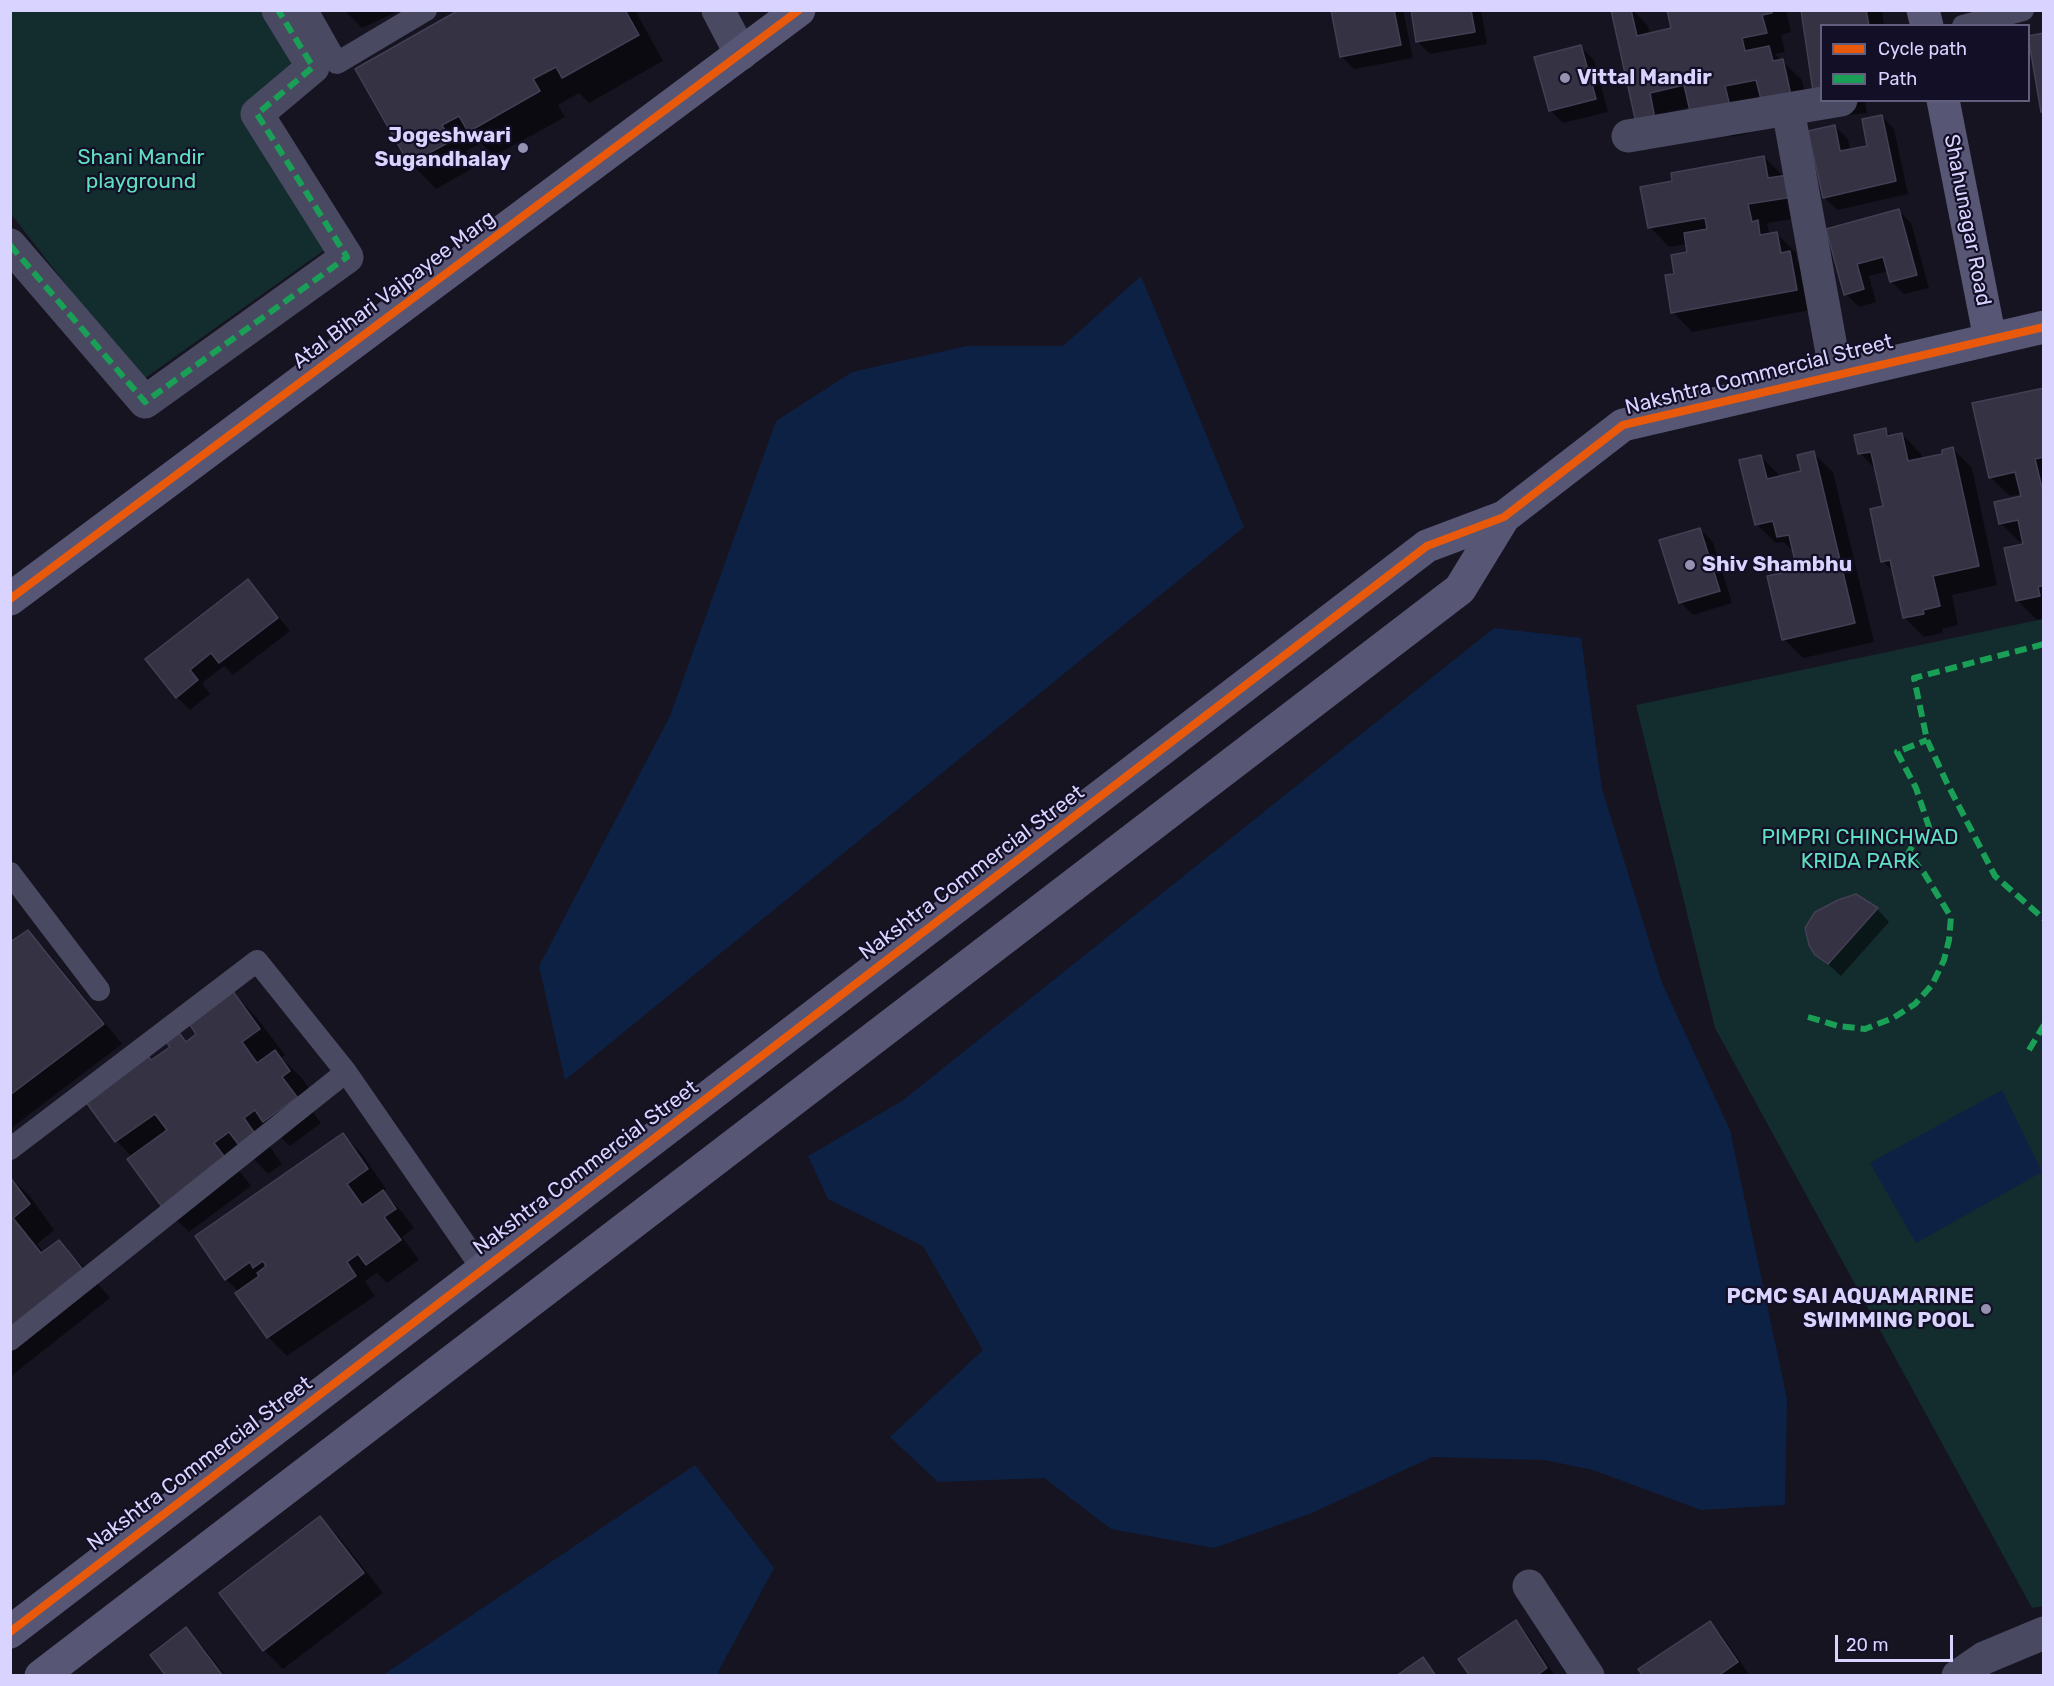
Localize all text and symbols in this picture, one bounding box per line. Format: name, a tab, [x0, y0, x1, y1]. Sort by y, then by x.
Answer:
legend	[1820, 24, 2030, 102]
text: Cycle path	[1878, 38, 1967, 60]
place label: Vittal Mandir	[1577, 65, 1712, 91]
text: Path	[1878, 68, 1917, 90]
marker: Vittal Mandir	[1558, 71, 1572, 85]
place label: Jogeshwari Sugandhalay	[375, 123, 511, 173]
street label: Shahunagar Road	[1938, 132, 1996, 308]
marker: Jogeshwari Sugandhalay	[516, 141, 530, 155]
park label: Shani Mandir playground	[78, 145, 204, 195]
street label: Atal Bihari Vajpayee Marg	[288, 206, 500, 374]
street label: Nakshtra Commercial Street	[1623, 330, 1895, 420]
place label: Shiv Shambhu	[1702, 552, 1852, 578]
marker: Shiv Shambhu	[1683, 558, 1697, 572]
street label: Nakshtra Commercial Street	[855, 780, 1089, 966]
park label: PIMPRI CHINCHWAD KRIDA PARK	[1761, 825, 1959, 875]
street label: Nakshtra Commercial Street	[469, 1075, 703, 1261]
place label: PCMC SAI AQUAMARINE SWIMMING POOL	[1727, 1284, 1974, 1334]
marker: PCMC SAI AQUAMARINE SWIMMING POOL	[1979, 1302, 1993, 1316]
street label: Nakshtra Commercial Street	[83, 1371, 317, 1557]
scale bar	[1838, 1623, 1956, 1661]
text: 20 m	[1846, 1634, 1888, 1656]

